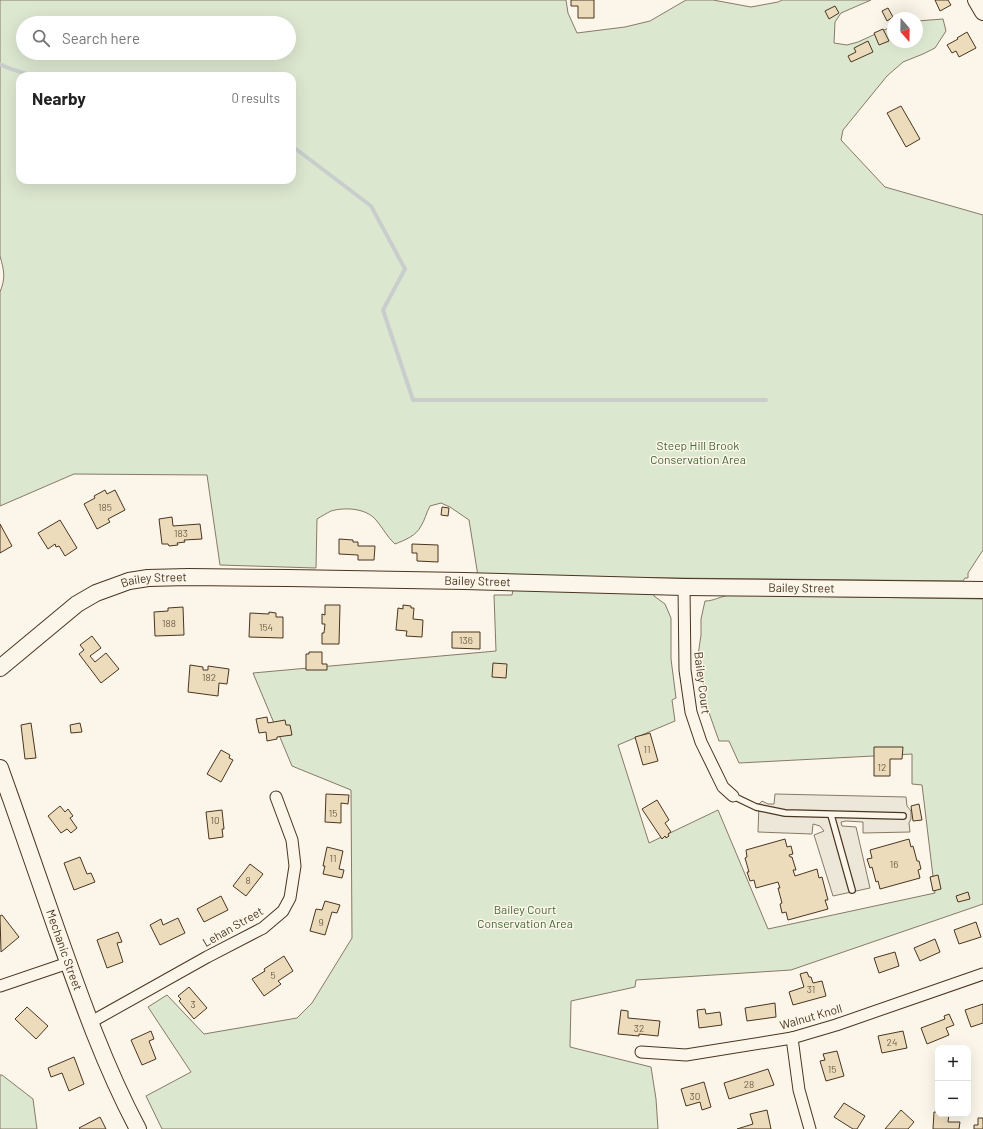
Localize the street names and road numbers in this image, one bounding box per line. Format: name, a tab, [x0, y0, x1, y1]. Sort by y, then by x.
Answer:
street label: Bailey Street	[118, 569, 187, 590]
street label: Bailey Street	[444, 573, 511, 588]
street label: Bailey Street	[768, 580, 835, 595]
street label: Bailey Court	[692, 651, 714, 715]
street label: Lehan Street	[200, 903, 265, 949]
street label: Mechanic Street	[44, 907, 86, 992]
street label: Walnut Knoll	[778, 1000, 844, 1032]

